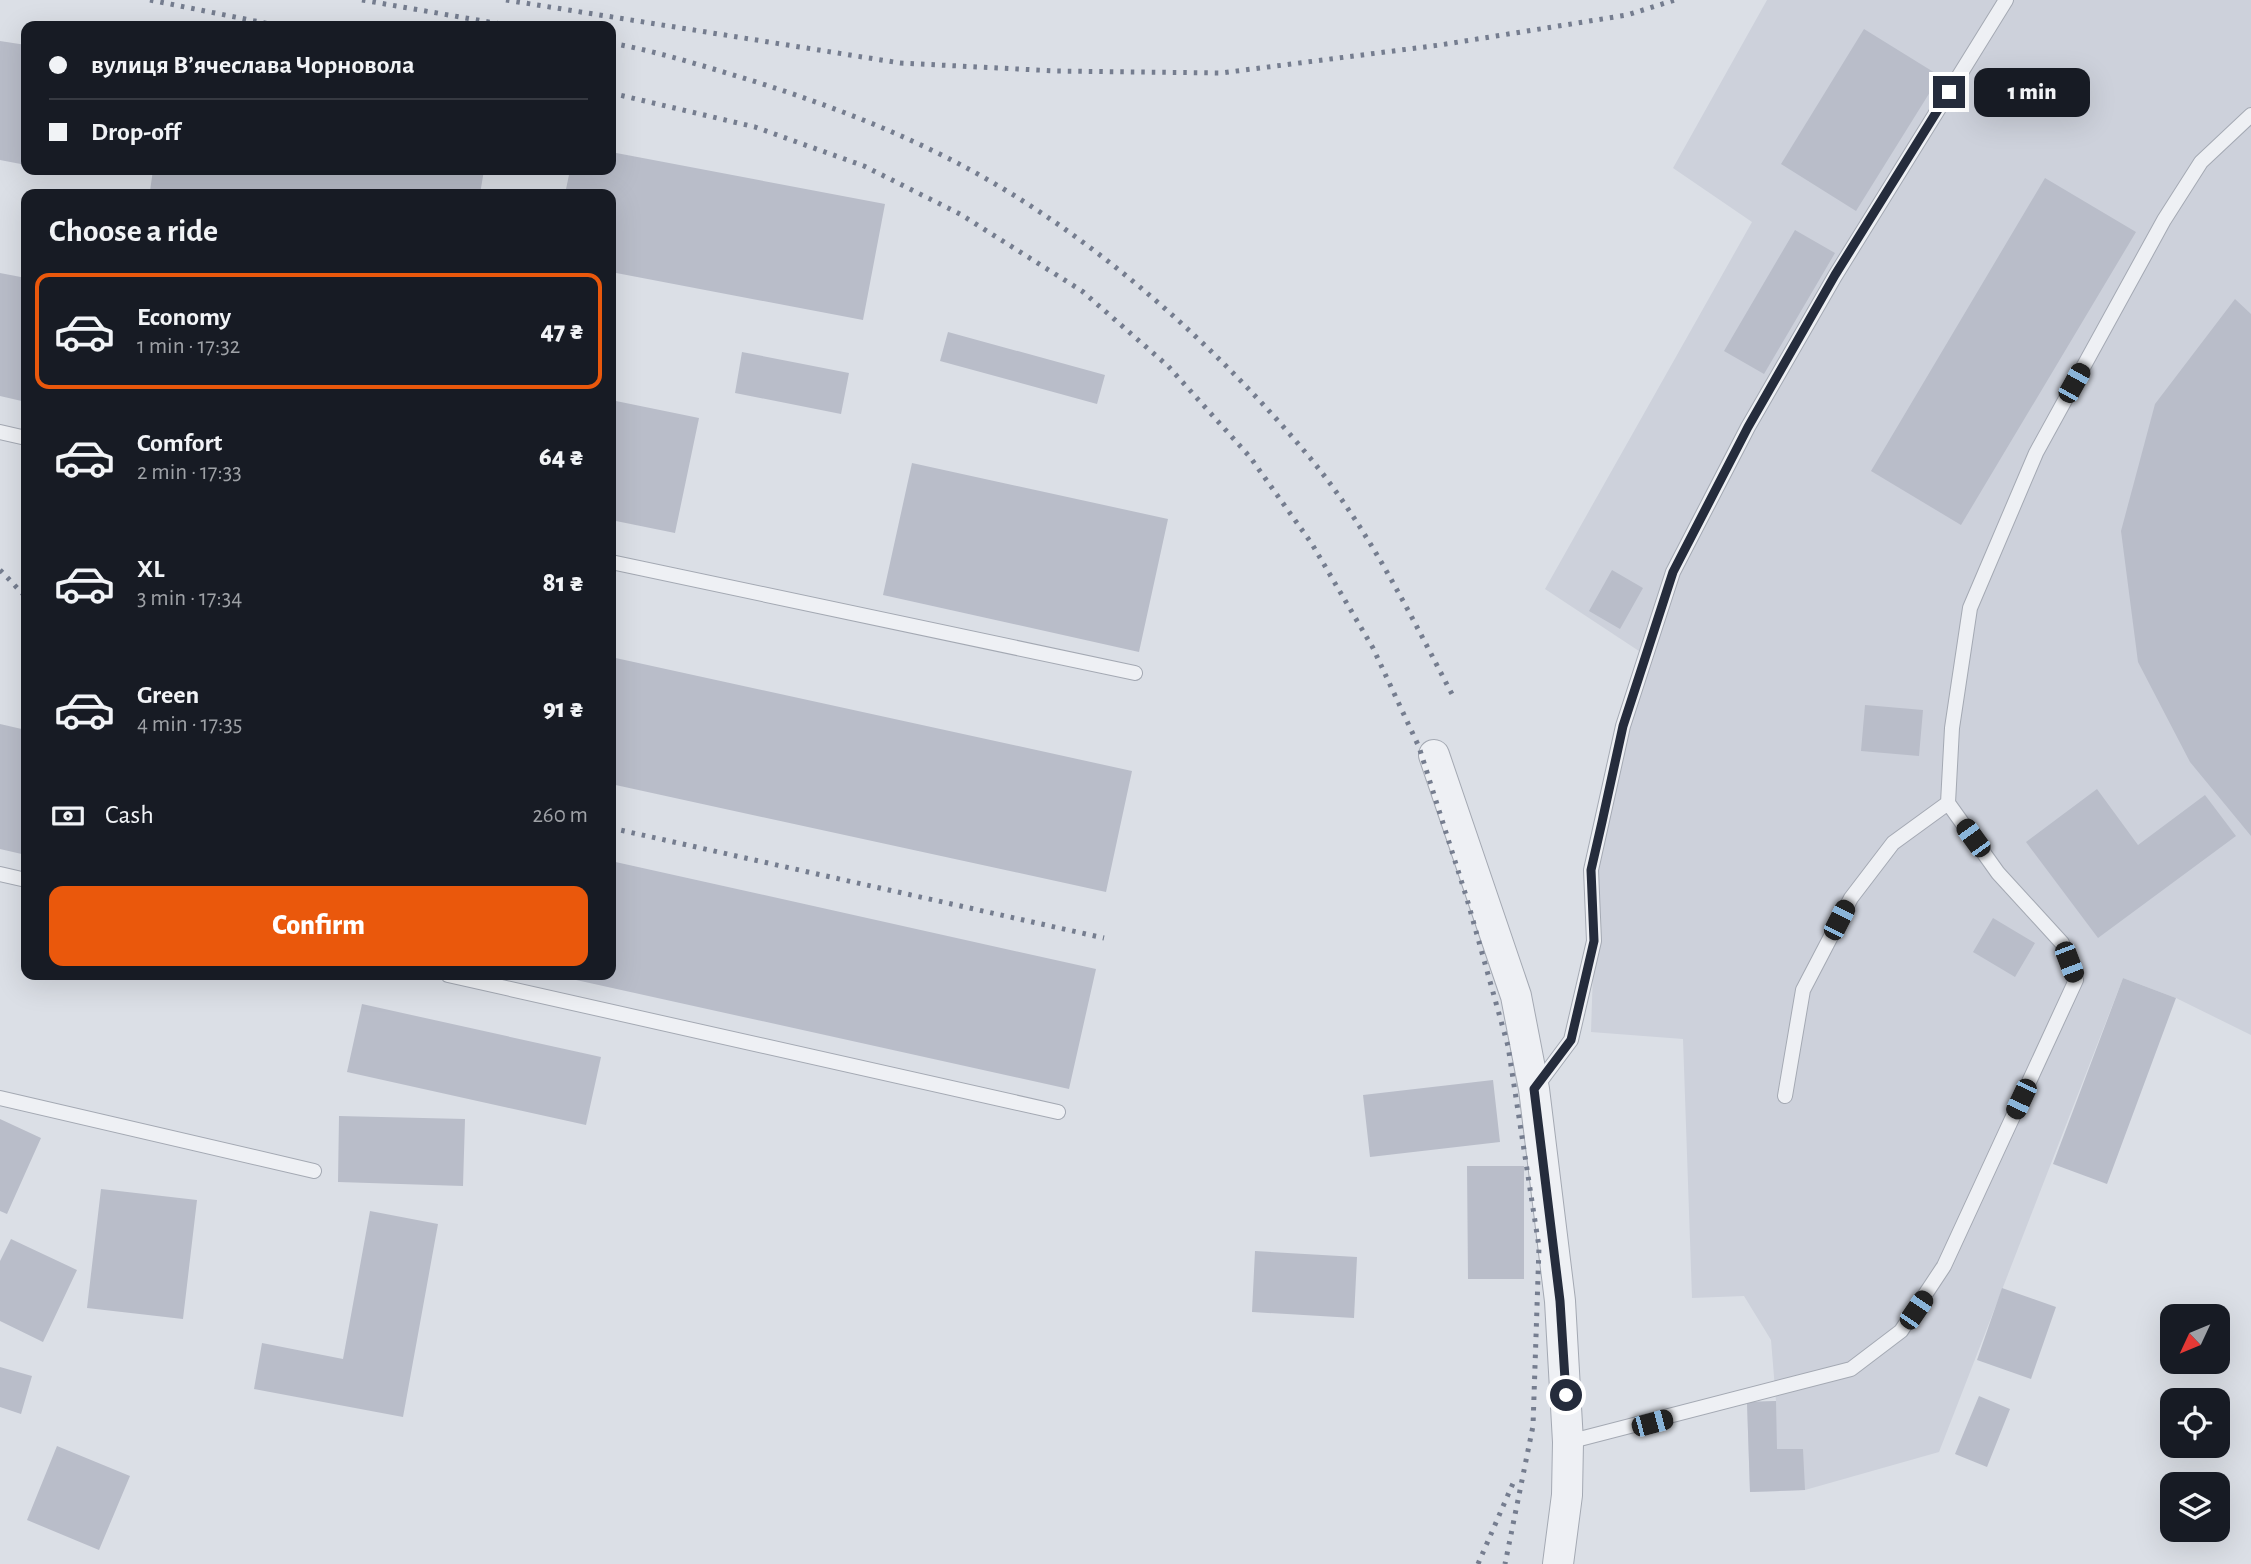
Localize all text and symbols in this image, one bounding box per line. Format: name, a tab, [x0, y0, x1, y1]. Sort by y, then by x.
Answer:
text: вулиця Вʼячеслава Чорновола	[91, 52, 414, 78]
callout: 1 min	[1974, 68, 2089, 116]
route end	[1933, 76, 1965, 108]
text: 1 min	[2008, 81, 2056, 104]
text: Drop-off	[91, 119, 180, 145]
text: Choose a ride	[49, 215, 218, 247]
icon: car	[53, 300, 116, 363]
text: Economy	[137, 304, 231, 330]
text: 47 ₴	[540, 318, 584, 344]
text: 1 min · 17:32	[137, 335, 240, 358]
car	[2055, 360, 2094, 406]
icon: car	[53, 426, 116, 489]
text: Comfort	[137, 430, 222, 456]
text: 64 ₴	[539, 444, 584, 470]
text: 2 min · 17:33	[137, 461, 242, 484]
icon: car	[53, 552, 116, 615]
text: XL	[137, 556, 164, 582]
text: 81 ₴	[543, 570, 584, 596]
text: 3 min · 17:34	[137, 587, 242, 610]
icon: car	[53, 678, 116, 741]
text: Green	[137, 682, 199, 708]
text: 91 ₴	[543, 696, 584, 722]
text: 4 min · 17:35	[137, 713, 242, 736]
icon: cash	[49, 797, 87, 835]
text: Cash	[105, 802, 154, 828]
text: 260 m	[532, 804, 588, 827]
car	[1953, 815, 1994, 861]
button: Confirm	[49, 886, 588, 966]
car	[1821, 897, 1858, 943]
car	[2052, 939, 2087, 985]
car	[2003, 1076, 2040, 1122]
car	[1896, 1287, 1937, 1333]
north arrow	[2160, 1304, 2230, 1374]
map controls	[2160, 1304, 2230, 1542]
route start	[1550, 1379, 1582, 1411]
button: locate	[2160, 1388, 2230, 1458]
car	[1629, 1407, 1676, 1439]
button: layers	[2160, 1472, 2230, 1542]

